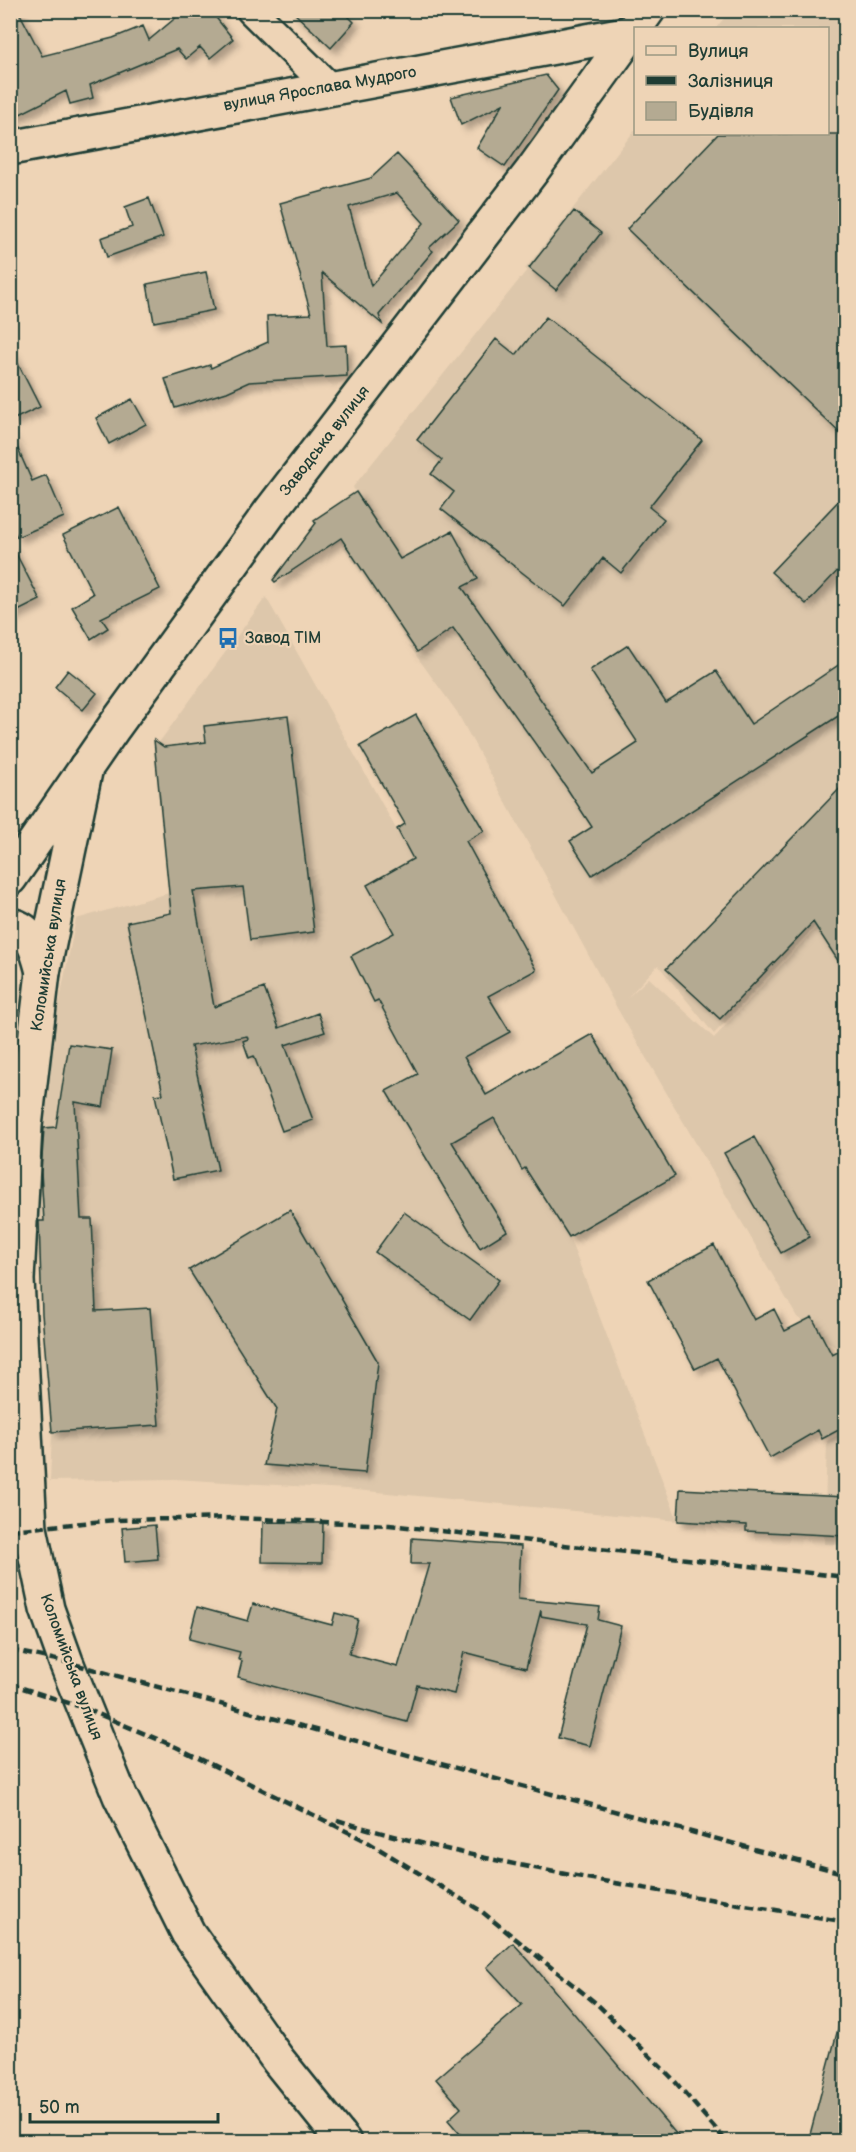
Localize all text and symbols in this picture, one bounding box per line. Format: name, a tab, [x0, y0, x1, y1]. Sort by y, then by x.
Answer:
legend	[634, 27, 829, 135]
text: Вулиця	[688, 41, 749, 62]
street label: вулиця Ярослава Мудрого	[222, 63, 418, 115]
text: Залізниця	[688, 71, 773, 92]
text: Будівля	[688, 101, 754, 122]
street label: Заводська вулиця	[276, 382, 374, 500]
bus stop icon: Завод ТІМ	[216, 626, 240, 650]
place label: Завод ТІМ	[245, 629, 321, 648]
street label: Коломийська вулиця	[28, 877, 70, 1033]
street label: Коломийська вулиця	[36, 1591, 106, 1743]
scale bar	[30, 2086, 218, 2124]
text: 50 m	[39, 2097, 80, 2118]

